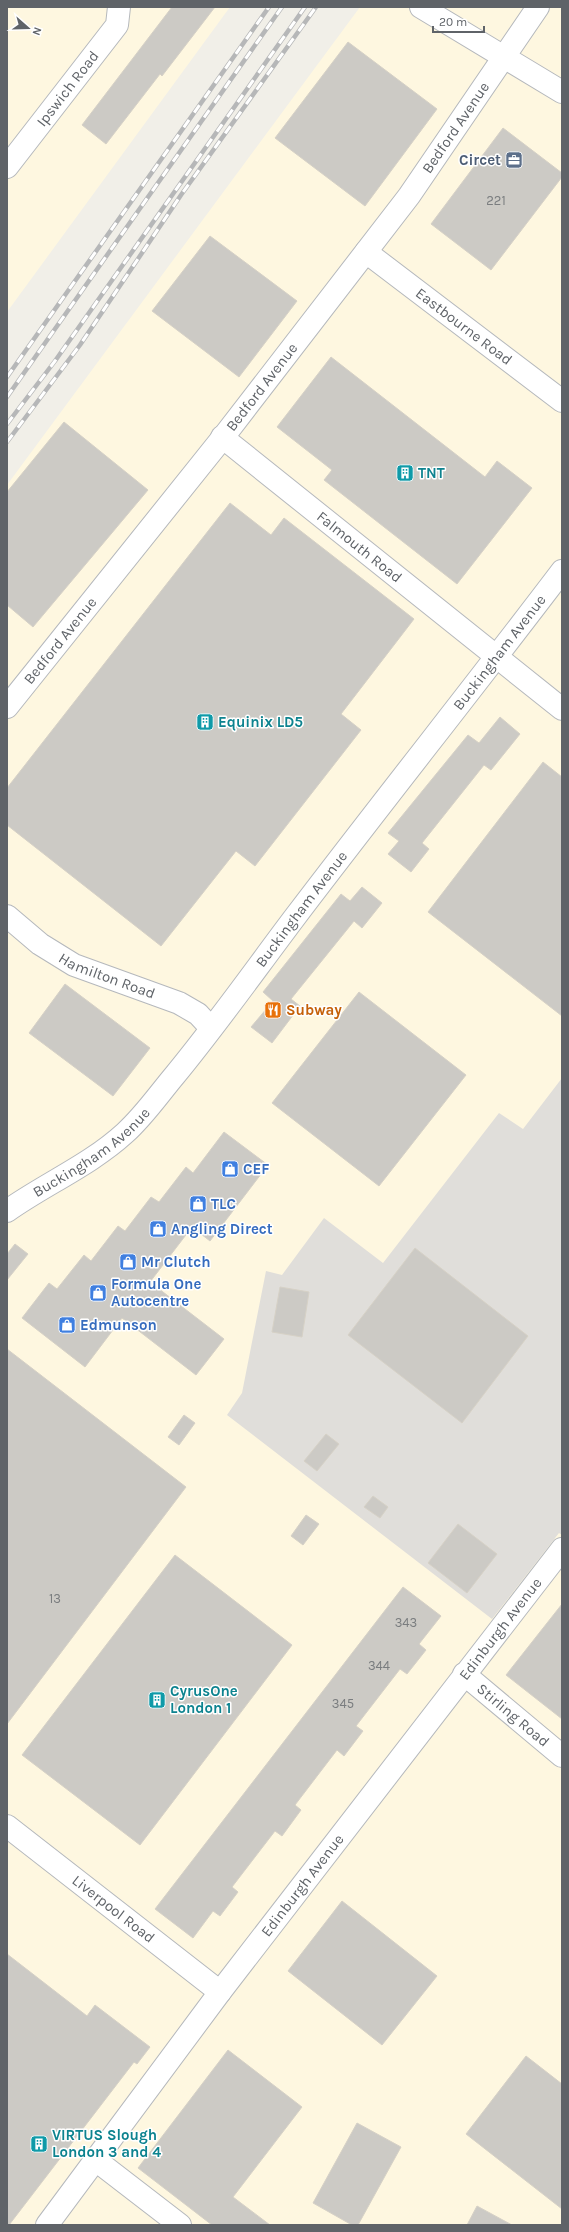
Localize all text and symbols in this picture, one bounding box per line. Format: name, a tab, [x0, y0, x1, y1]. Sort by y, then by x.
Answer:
north arrow	[8, 8, 48, 48]
scale bar	[433, 8, 484, 34]
text: 20 m	[439, 15, 467, 29]
text: N	[29, 25, 44, 37]
street label: Ipswich Road	[33, 47, 103, 130]
street label: Bedford Avenue	[418, 79, 493, 177]
office icon: Circet	[504, 150, 524, 170]
place label: Circet	[459, 151, 501, 169]
house number: 221	[486, 193, 506, 208]
street label: Eastbourne Road	[412, 284, 516, 369]
street label: Bedford Avenue	[222, 339, 301, 435]
building icon: TNT	[395, 463, 415, 483]
place label: TNT	[418, 464, 445, 482]
street label: Falmouth Road	[313, 507, 406, 586]
street label: Buckingham Avenue	[449, 591, 550, 714]
street label: Bedford Avenue	[20, 593, 100, 688]
building icon: Equinix LD5	[195, 712, 215, 732]
place label: Equinix LD5	[218, 713, 303, 731]
street label: Buckingham Avenue	[252, 847, 351, 971]
street label: Hamilton Road	[55, 949, 158, 1003]
restaurant icon: Subway	[263, 1000, 283, 1020]
place label: Subway	[286, 1001, 342, 1019]
street label: Buckingham Avenue	[30, 1104, 154, 1201]
shop icon: CEF	[220, 1159, 240, 1179]
place label: CEF	[243, 1160, 270, 1178]
shop icon: TLC	[188, 1194, 208, 1214]
place label: TLC	[211, 1195, 236, 1213]
shop icon: Angling Direct	[148, 1219, 168, 1239]
place label: Angling Direct	[171, 1220, 273, 1238]
shop icon: Mr Clutch	[118, 1252, 138, 1272]
place label: Mr Clutch	[141, 1253, 210, 1271]
place label: Formula One Autocentre	[111, 1275, 201, 1310]
shop icon: Formula One Autocentre	[88, 1283, 108, 1303]
shop icon: Edmunson	[57, 1315, 77, 1335]
place label: Edmunson	[80, 1316, 157, 1334]
street label: Edinburgh Avenue	[455, 1574, 546, 1684]
house number: 13	[49, 1591, 61, 1606]
house number: 343	[395, 1615, 417, 1630]
house number: 344	[368, 1658, 390, 1673]
street label: Stirling Road	[473, 1680, 553, 1751]
place label: CyrusOne London 1	[170, 1682, 238, 1717]
building icon: CyrusOne London 1	[147, 1690, 167, 1710]
house number: 345	[332, 1696, 354, 1711]
street label: Edinburgh Avenue	[257, 1831, 348, 1940]
street label: Liverpool Road	[69, 1871, 158, 1947]
place label: VIRTUS Slough London 3 and 4	[52, 2126, 161, 2161]
building icon: VIRTUS Slough London 3 and 4	[29, 2134, 49, 2154]

